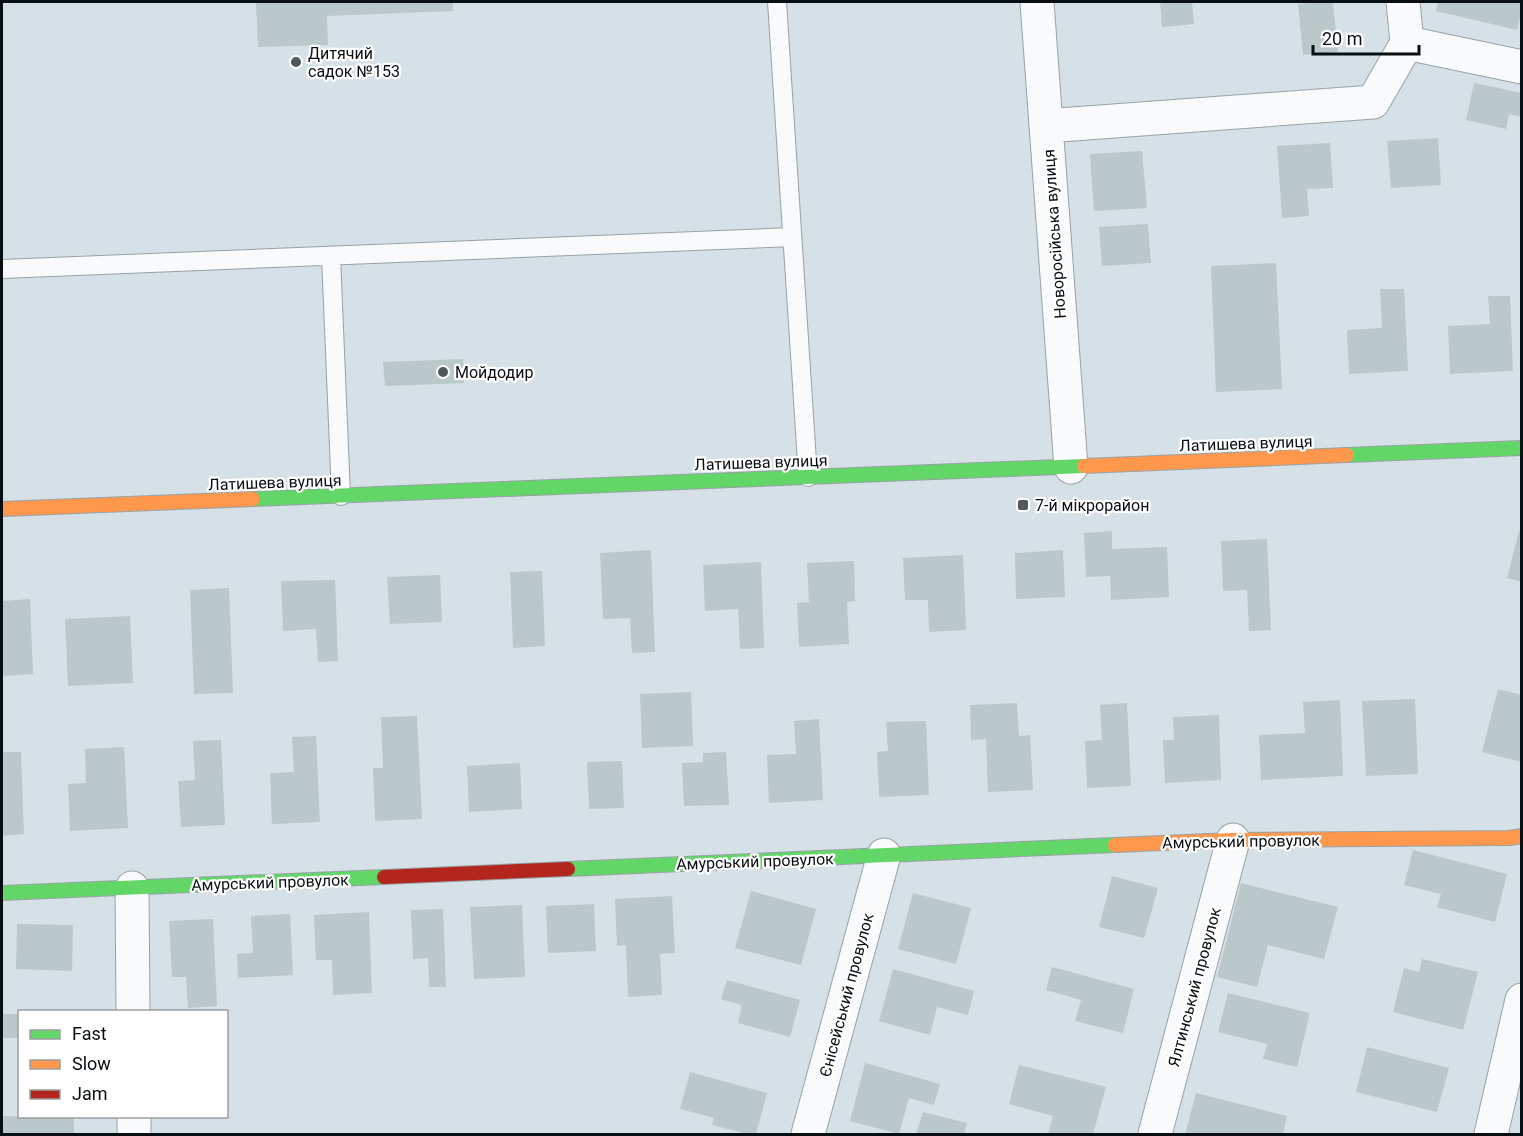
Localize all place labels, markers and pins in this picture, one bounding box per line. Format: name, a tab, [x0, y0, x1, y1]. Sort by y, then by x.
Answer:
place label: Дитячий садок №153	[308, 44, 400, 81]
marker: Дитячий садок №153	[289, 55, 303, 69]
place label: Мойдодир	[455, 363, 533, 382]
marker: Мойдодир	[436, 365, 450, 379]
place label: 7-й мікрорайон	[1035, 496, 1149, 515]
marker: 7-й мікрорайон	[1016, 498, 1030, 512]

